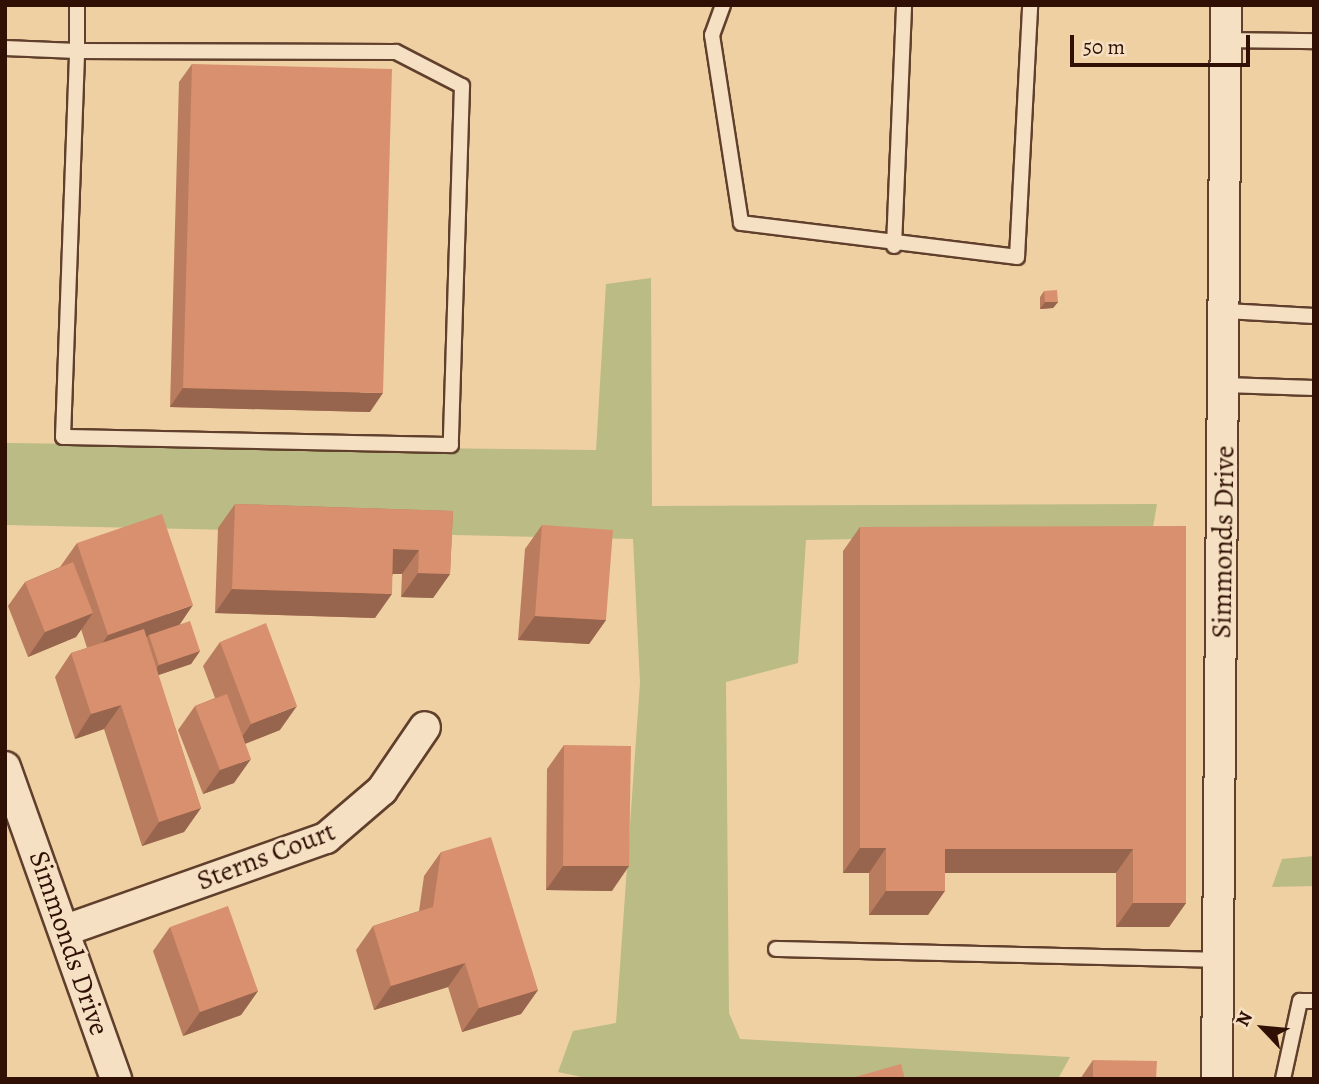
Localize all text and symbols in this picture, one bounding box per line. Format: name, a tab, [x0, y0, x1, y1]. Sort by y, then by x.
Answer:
scale bar	[1074, 21, 1254, 65]
text: 50 m	[1083, 33, 1125, 61]
street label: Simmonds Drive	[1205, 445, 1241, 639]
street label: Sterns Court	[192, 814, 340, 898]
street label: Simmonds Drive	[22, 846, 116, 1040]
north arrow	[1228, 993, 1298, 1063]
text: N	[1229, 1007, 1259, 1031]

